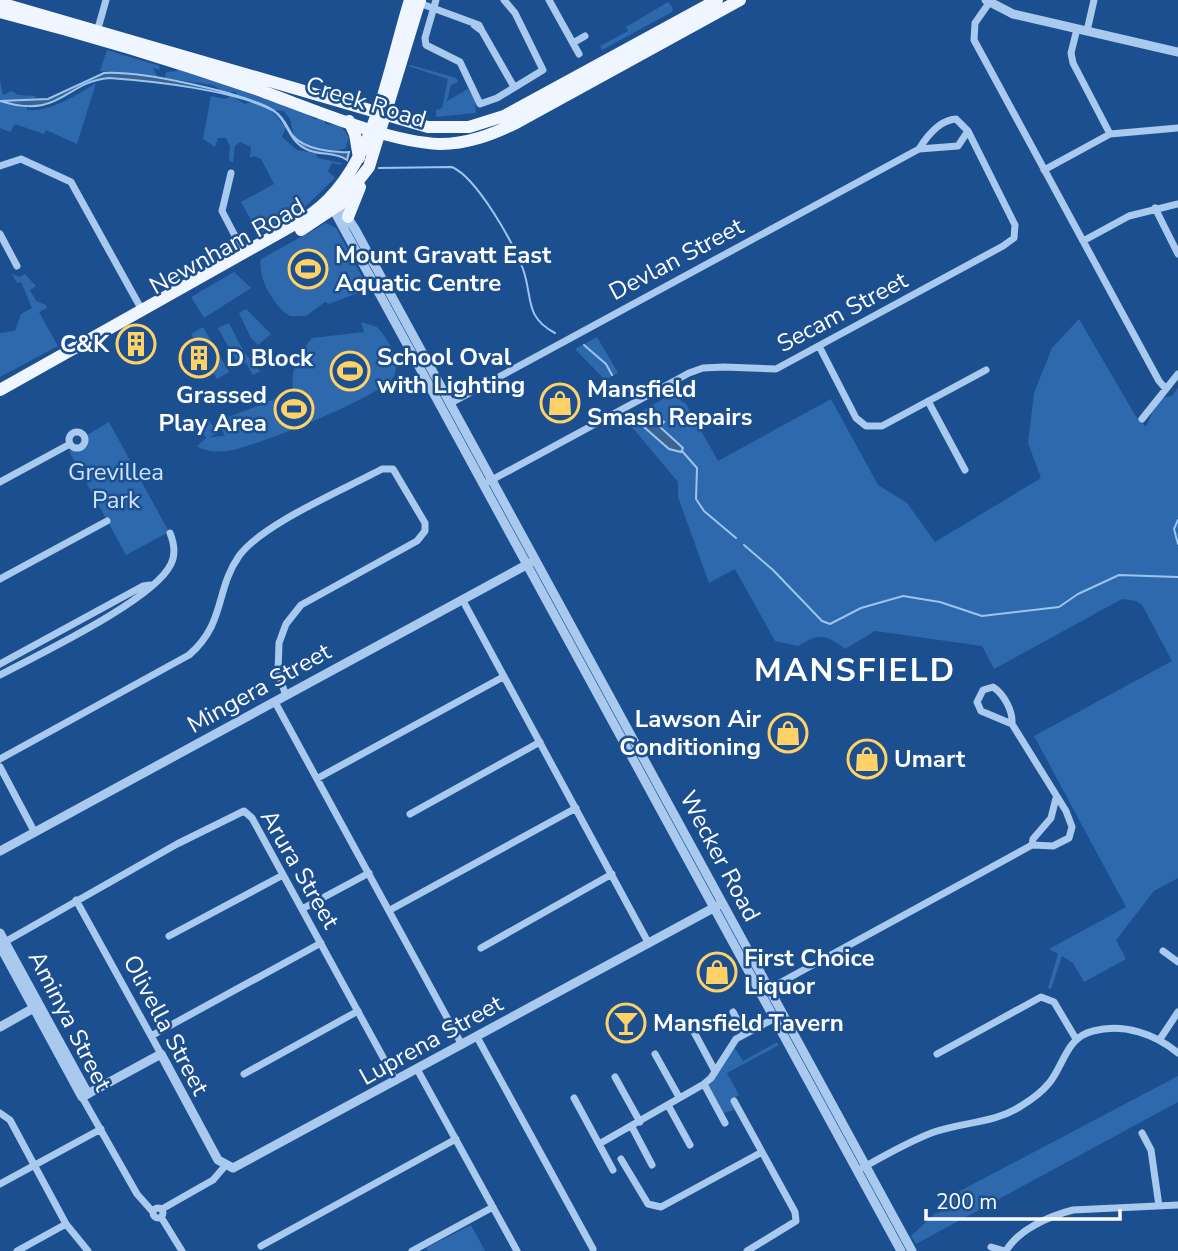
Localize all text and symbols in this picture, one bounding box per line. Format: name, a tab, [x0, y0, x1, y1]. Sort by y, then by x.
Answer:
street label: Creek Road	[302, 69, 430, 135]
street label: Newnham Road	[144, 190, 310, 302]
street label: Devlan Street	[603, 210, 749, 308]
place label: Mount Gravatt East Aquatic Centre	[335, 239, 552, 299]
sports icon: Mount Gravatt East Aquatic Centre	[287, 248, 329, 290]
street label: Secam Street	[771, 264, 913, 360]
building icon: C&K	[115, 323, 157, 365]
place label: C&K	[60, 328, 110, 360]
building icon: D Block	[178, 337, 220, 379]
place label: School Oval with Lighting	[377, 341, 525, 401]
place label: D Block	[226, 342, 314, 374]
sports icon: School Oval with Lighting	[329, 350, 371, 392]
place label: Mansfield Smash Repairs	[587, 373, 752, 433]
place label: Grassed Play Area	[158, 379, 267, 439]
shop icon: Mansfield Smash Repairs	[539, 382, 581, 424]
sports icon: Grassed Play Area	[273, 388, 315, 430]
park label: Grevillea Park	[68, 456, 164, 516]
street label: Mingera Street	[182, 635, 337, 741]
district label: MANSFIELD	[754, 649, 956, 692]
place label: Lawson Air Conditioning	[619, 703, 762, 763]
shop icon: Lawson Air Conditioning	[767, 712, 809, 754]
shop icon: Umart	[846, 738, 888, 780]
place label: Umart	[894, 743, 966, 775]
street label: Wecker Road	[672, 785, 768, 927]
street label: Arura Street	[253, 804, 347, 935]
place label: First Choice Liquor	[744, 942, 875, 1002]
street label: Aminya Street	[21, 945, 119, 1097]
street label: Olivella Street	[116, 949, 217, 1101]
shop icon: First Choice Liquor	[696, 951, 738, 993]
street label: Luprena Street	[354, 987, 509, 1093]
bar icon: Mansfield Tavern	[605, 1002, 647, 1044]
place label: Mansfield Tavern	[653, 1007, 844, 1039]
scale bar	[926, 1178, 1120, 1222]
text: 200 m	[936, 1188, 997, 1216]

